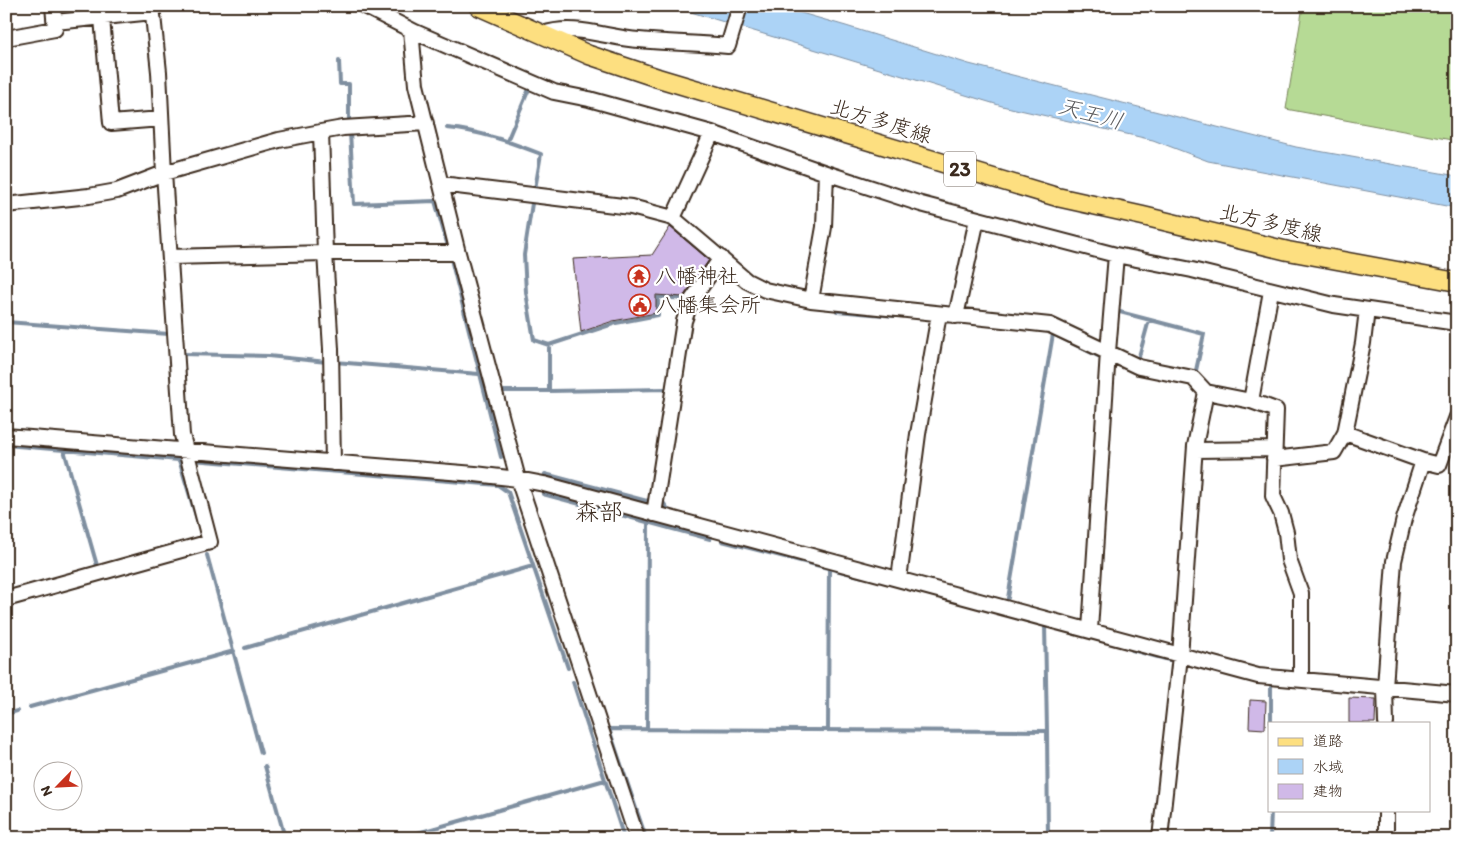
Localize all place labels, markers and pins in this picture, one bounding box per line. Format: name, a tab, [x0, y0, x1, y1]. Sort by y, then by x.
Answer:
place label: 八幡神社	[655, 263, 739, 288]
temple icon: 八幡神社	[627, 264, 651, 288]
place label: 八幡集会所	[656, 292, 761, 317]
public building icon: 八幡集会所	[628, 293, 652, 317]

